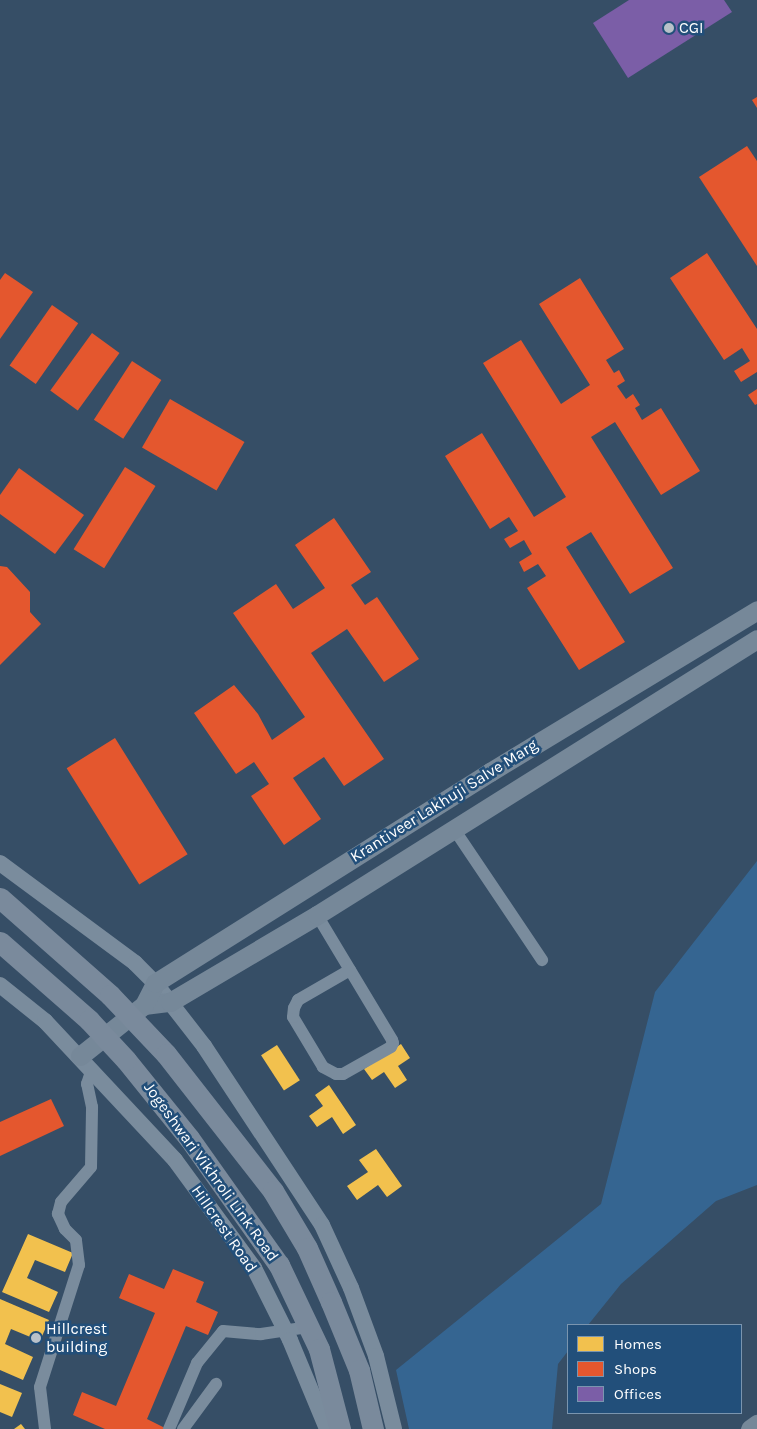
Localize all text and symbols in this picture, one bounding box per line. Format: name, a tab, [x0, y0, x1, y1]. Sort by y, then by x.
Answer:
place label: CGI	[679, 18, 704, 38]
marker: CGI	[663, 22, 675, 34]
street label: Krantiveer Lakhuji Salve Marg	[347, 735, 541, 867]
street label: Jogeshwari Vikhroli Link Road	[140, 1079, 282, 1265]
street label: Hillcrest Road	[187, 1182, 261, 1276]
place label: Hillcrest building	[46, 1319, 107, 1357]
legend	[567, 1324, 742, 1414]
marker: Hillcrest building	[30, 1332, 42, 1344]
text: Homes	[614, 1335, 662, 1353]
text: Shops	[614, 1360, 657, 1378]
text: Offices	[614, 1385, 662, 1403]

